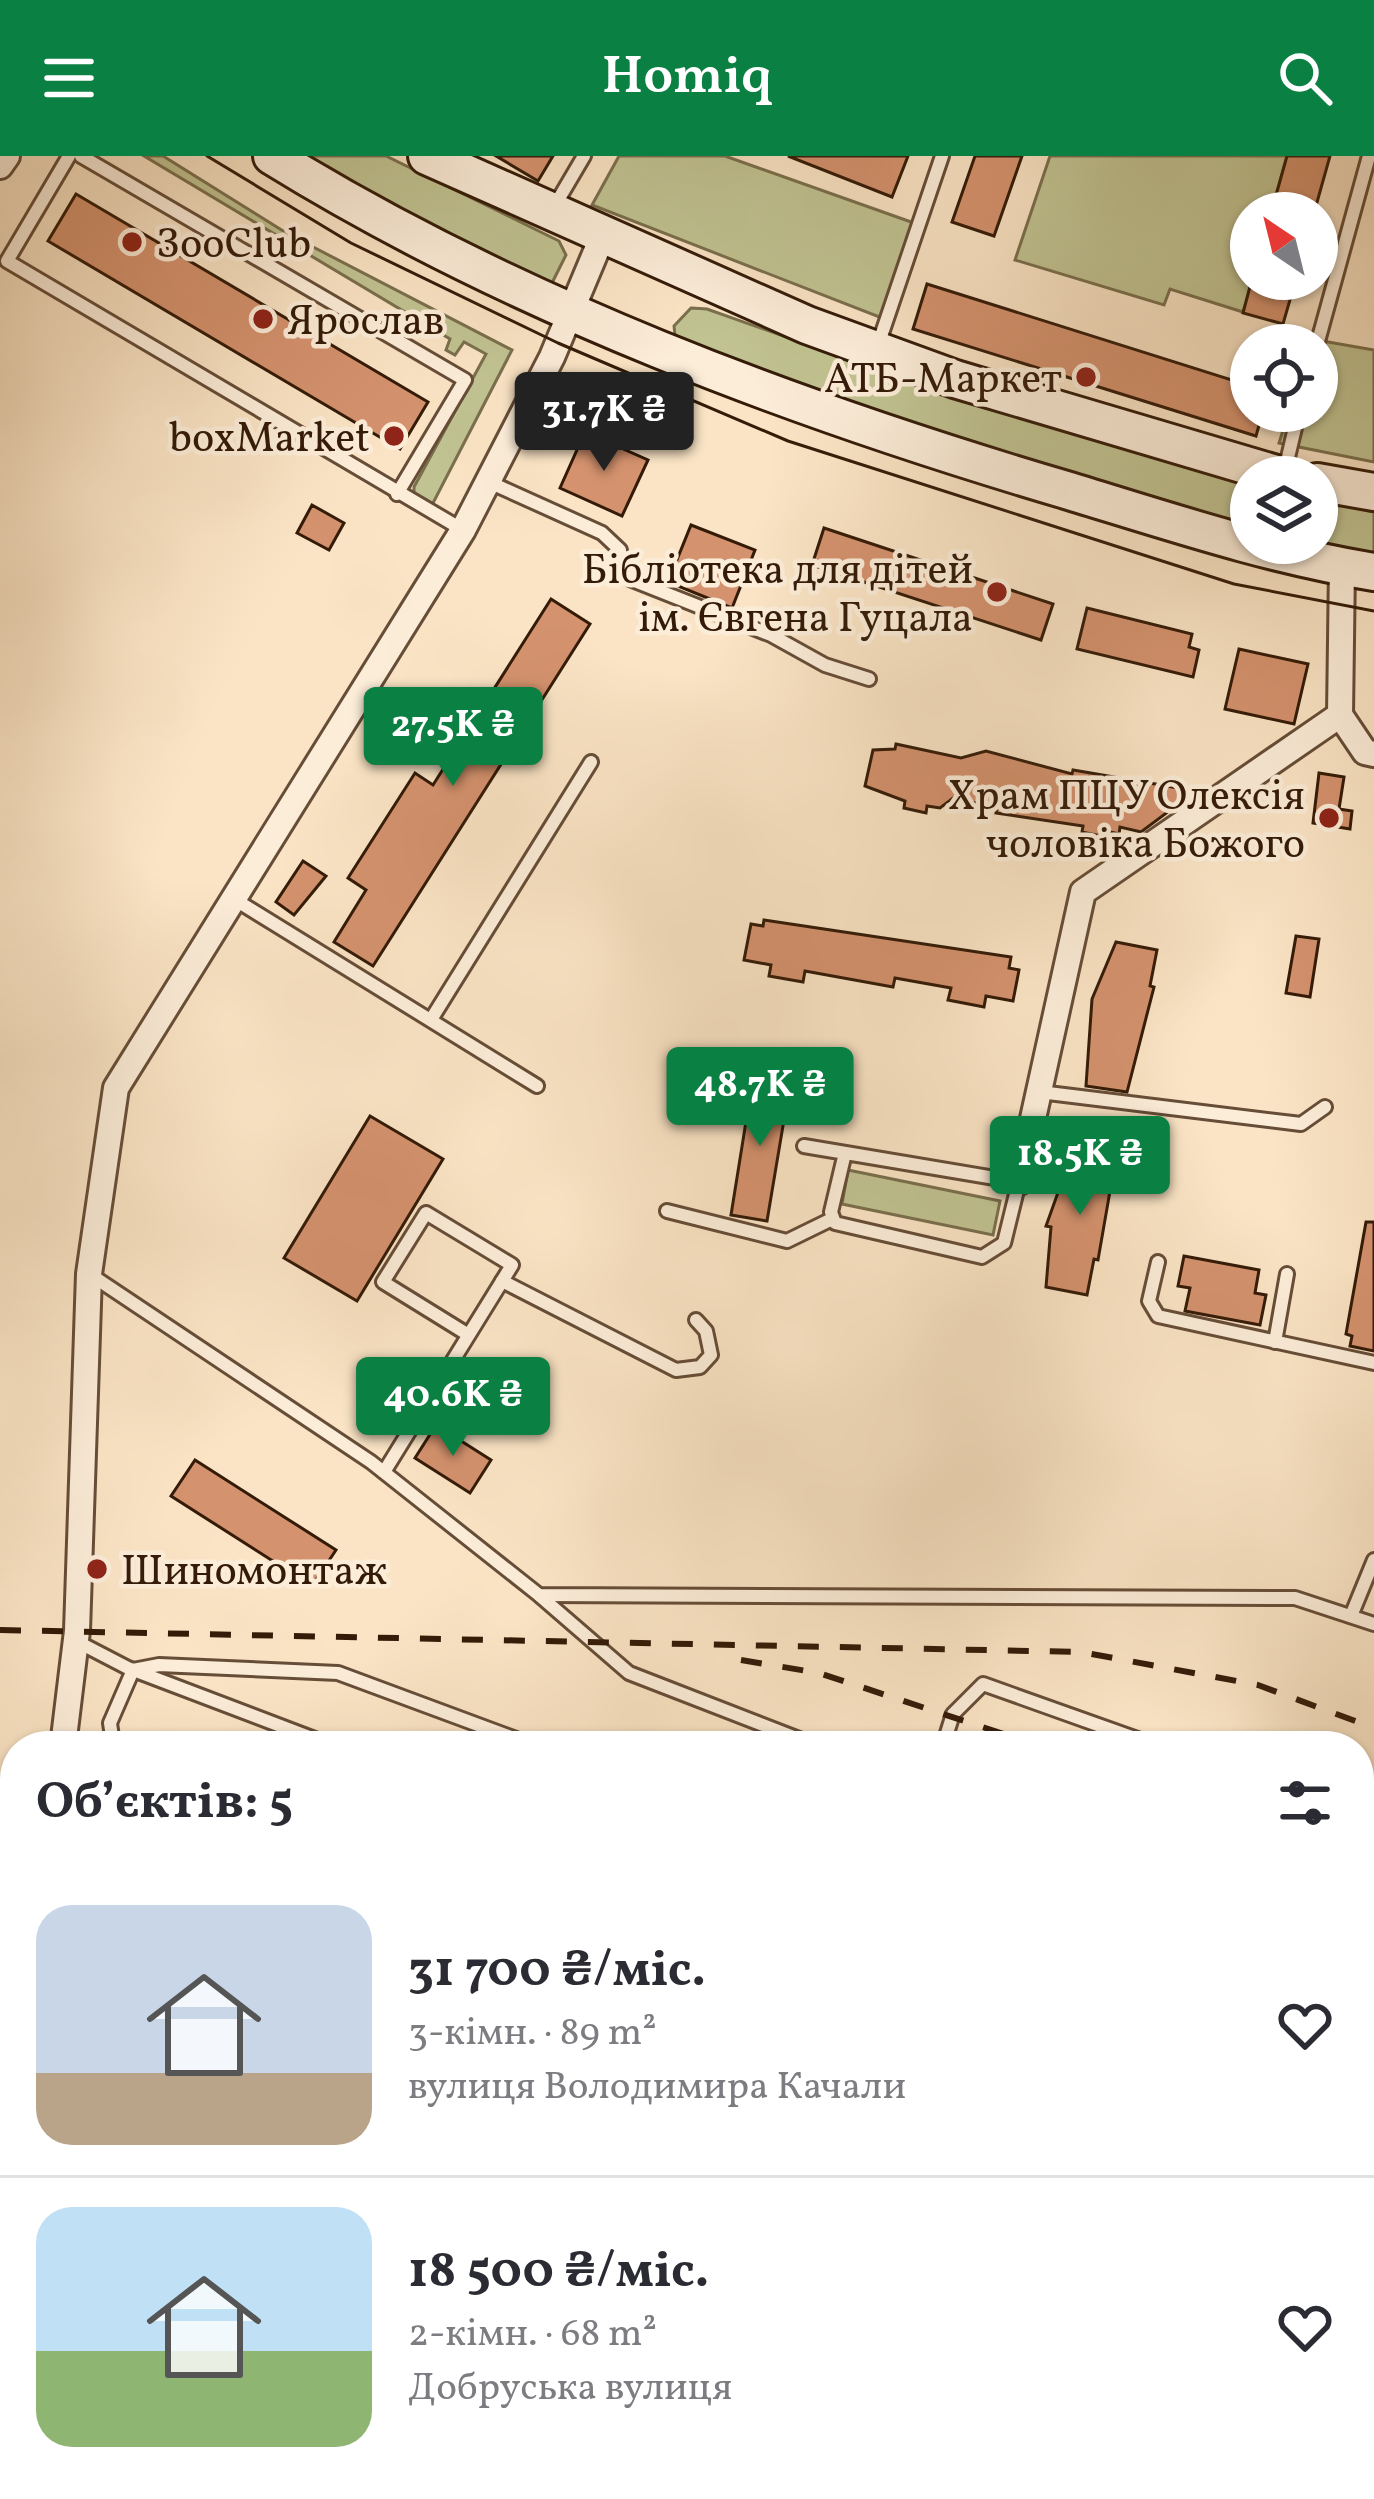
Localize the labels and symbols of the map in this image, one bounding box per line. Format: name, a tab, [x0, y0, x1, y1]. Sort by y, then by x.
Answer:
north arrow	[1230, 192, 1338, 300]
place label: ЗооClub	[156, 217, 311, 276]
marker: ЗооClub	[119, 229, 145, 255]
place label: Ярослав	[287, 294, 444, 353]
marker: Ярослав	[250, 306, 276, 332]
place label: АТБ-Маркет	[824, 352, 1062, 411]
marker: АТБ-Маркет	[1073, 364, 1099, 390]
pin: 31.7K ₴	[493, 372, 715, 474]
place label: boxMarket	[169, 411, 370, 470]
marker: boxMarket	[381, 423, 407, 449]
place label: Бібліотека для дітей ім. Євгена Гуцала	[582, 543, 973, 650]
marker: Бібліотека для дітей ім. Євгена Гуцала	[984, 579, 1010, 605]
pin: 27.5K ₴	[342, 687, 564, 789]
place label: Храм ПЦУ Олексія чоловіка Божого	[948, 769, 1305, 876]
marker: Храм ПЦУ Олексія чоловіка Божого	[1316, 805, 1342, 831]
pin: 48.7K ₴	[649, 1047, 871, 1149]
pin: 18.5K ₴	[969, 1116, 1191, 1218]
pin: 40.6K ₴	[342, 1357, 564, 1459]
place label: Шиномонтаж	[121, 1544, 388, 1603]
marker: Шиномонтаж	[84, 1556, 110, 1582]

